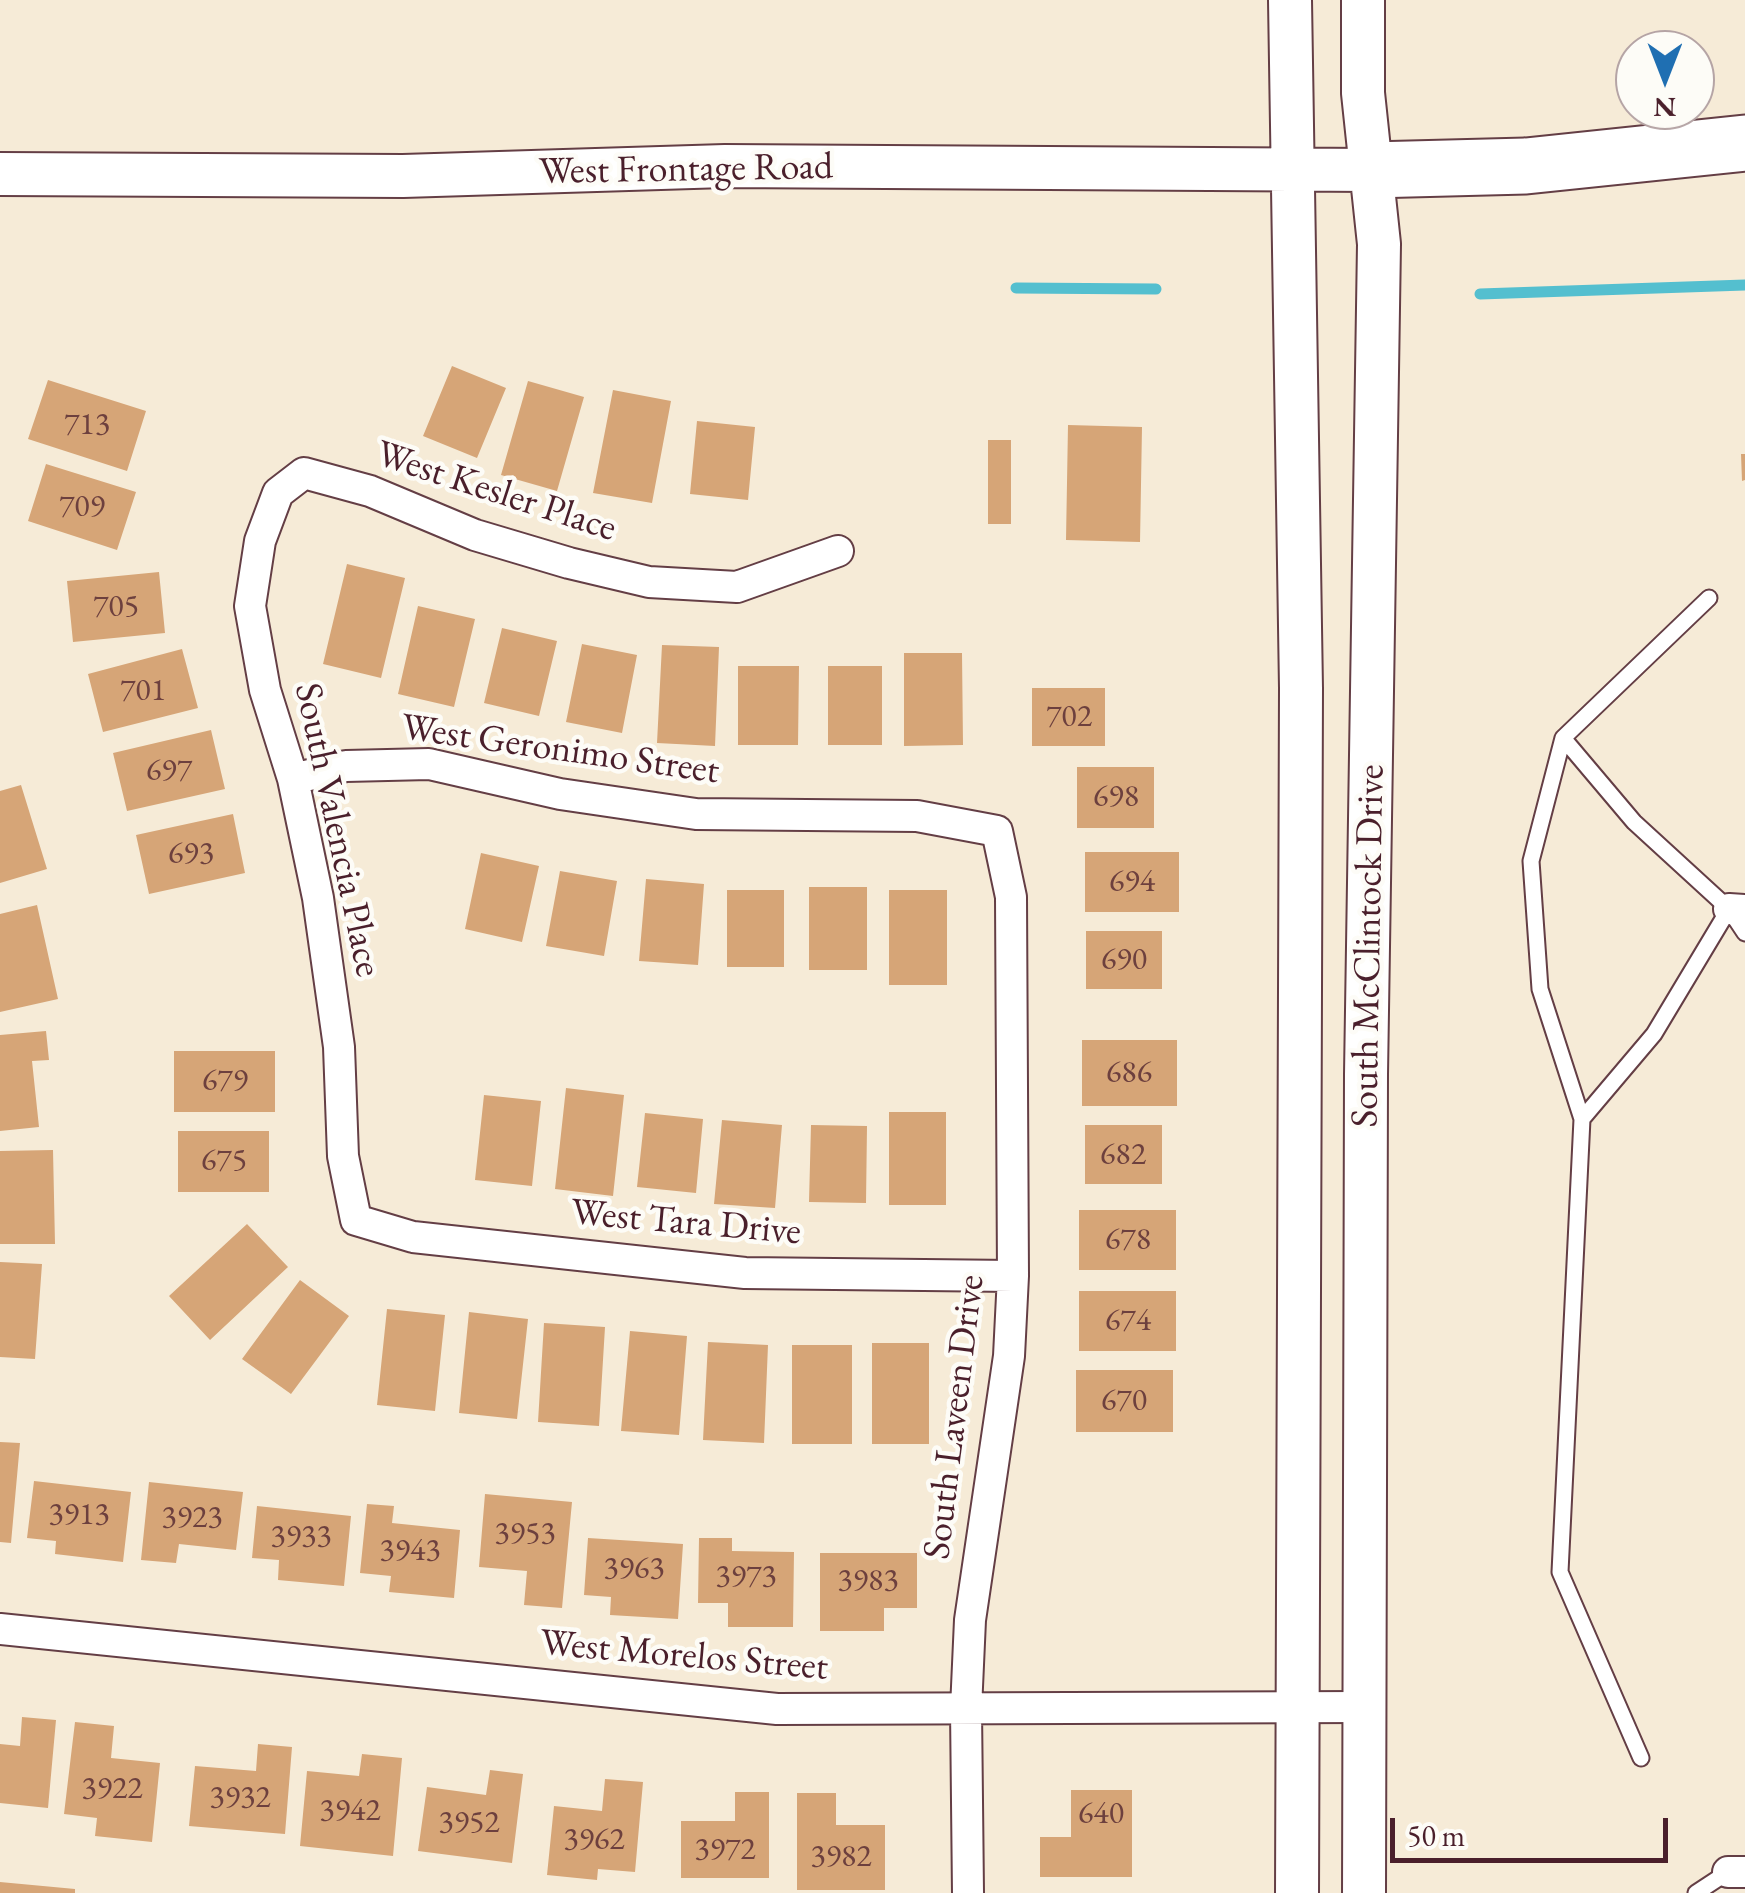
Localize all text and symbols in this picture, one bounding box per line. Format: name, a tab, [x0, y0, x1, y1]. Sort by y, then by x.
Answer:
north arrow	[1615, 30, 1715, 130]
text: N	[1654, 90, 1676, 126]
street label: West Frontage Road	[539, 145, 833, 195]
house number: 713	[64, 406, 110, 444]
street label: West Kesler Place	[370, 432, 622, 552]
house number: 709	[59, 488, 105, 526]
house number: 705	[93, 588, 139, 626]
house number: 701	[120, 672, 166, 710]
street label: South Valencia Place	[284, 679, 390, 981]
house number: 702	[1046, 698, 1092, 736]
street label: West Geronimo Street	[398, 705, 722, 795]
house number: 697	[146, 752, 192, 790]
street label: South McClintock Drive	[1343, 764, 1395, 1128]
house number: 698	[1093, 778, 1139, 816]
house number: 693	[168, 835, 214, 873]
house number: 694	[1109, 863, 1155, 901]
house number: 690	[1101, 941, 1147, 979]
house number: 686	[1106, 1054, 1152, 1092]
house number: 679	[202, 1062, 248, 1100]
house number: 682	[1100, 1136, 1146, 1174]
house number: 675	[201, 1142, 247, 1180]
street label: West Tara Drive	[569, 1190, 803, 1256]
house number: 678	[1105, 1221, 1151, 1259]
street label: South Laveen Drive	[915, 1272, 995, 1562]
house number: 674	[1105, 1302, 1151, 1340]
house number: 670	[1101, 1382, 1147, 1420]
house number: 3913	[48, 1496, 110, 1534]
house number: 3923	[161, 1499, 223, 1537]
house number: 3953	[494, 1515, 556, 1553]
house number: 3933	[270, 1518, 332, 1556]
house number: 3943	[379, 1532, 441, 1570]
house number: 3963	[603, 1550, 665, 1588]
house number: 3973	[715, 1558, 777, 1596]
house number: 3983	[837, 1562, 899, 1600]
street label: West Morelos Street	[538, 1621, 830, 1691]
house number: 3922	[81, 1770, 143, 1808]
house number: 3932	[209, 1779, 271, 1817]
house number: 3942	[319, 1792, 381, 1830]
house number: 640	[1078, 1795, 1124, 1833]
scale bar	[1395, 1798, 1672, 1860]
house number: 3952	[438, 1804, 500, 1842]
text: 50 m	[1407, 1816, 1465, 1855]
house number: 3962	[563, 1821, 625, 1859]
house number: 3972	[694, 1831, 756, 1869]
house number: 3982	[810, 1838, 872, 1876]

